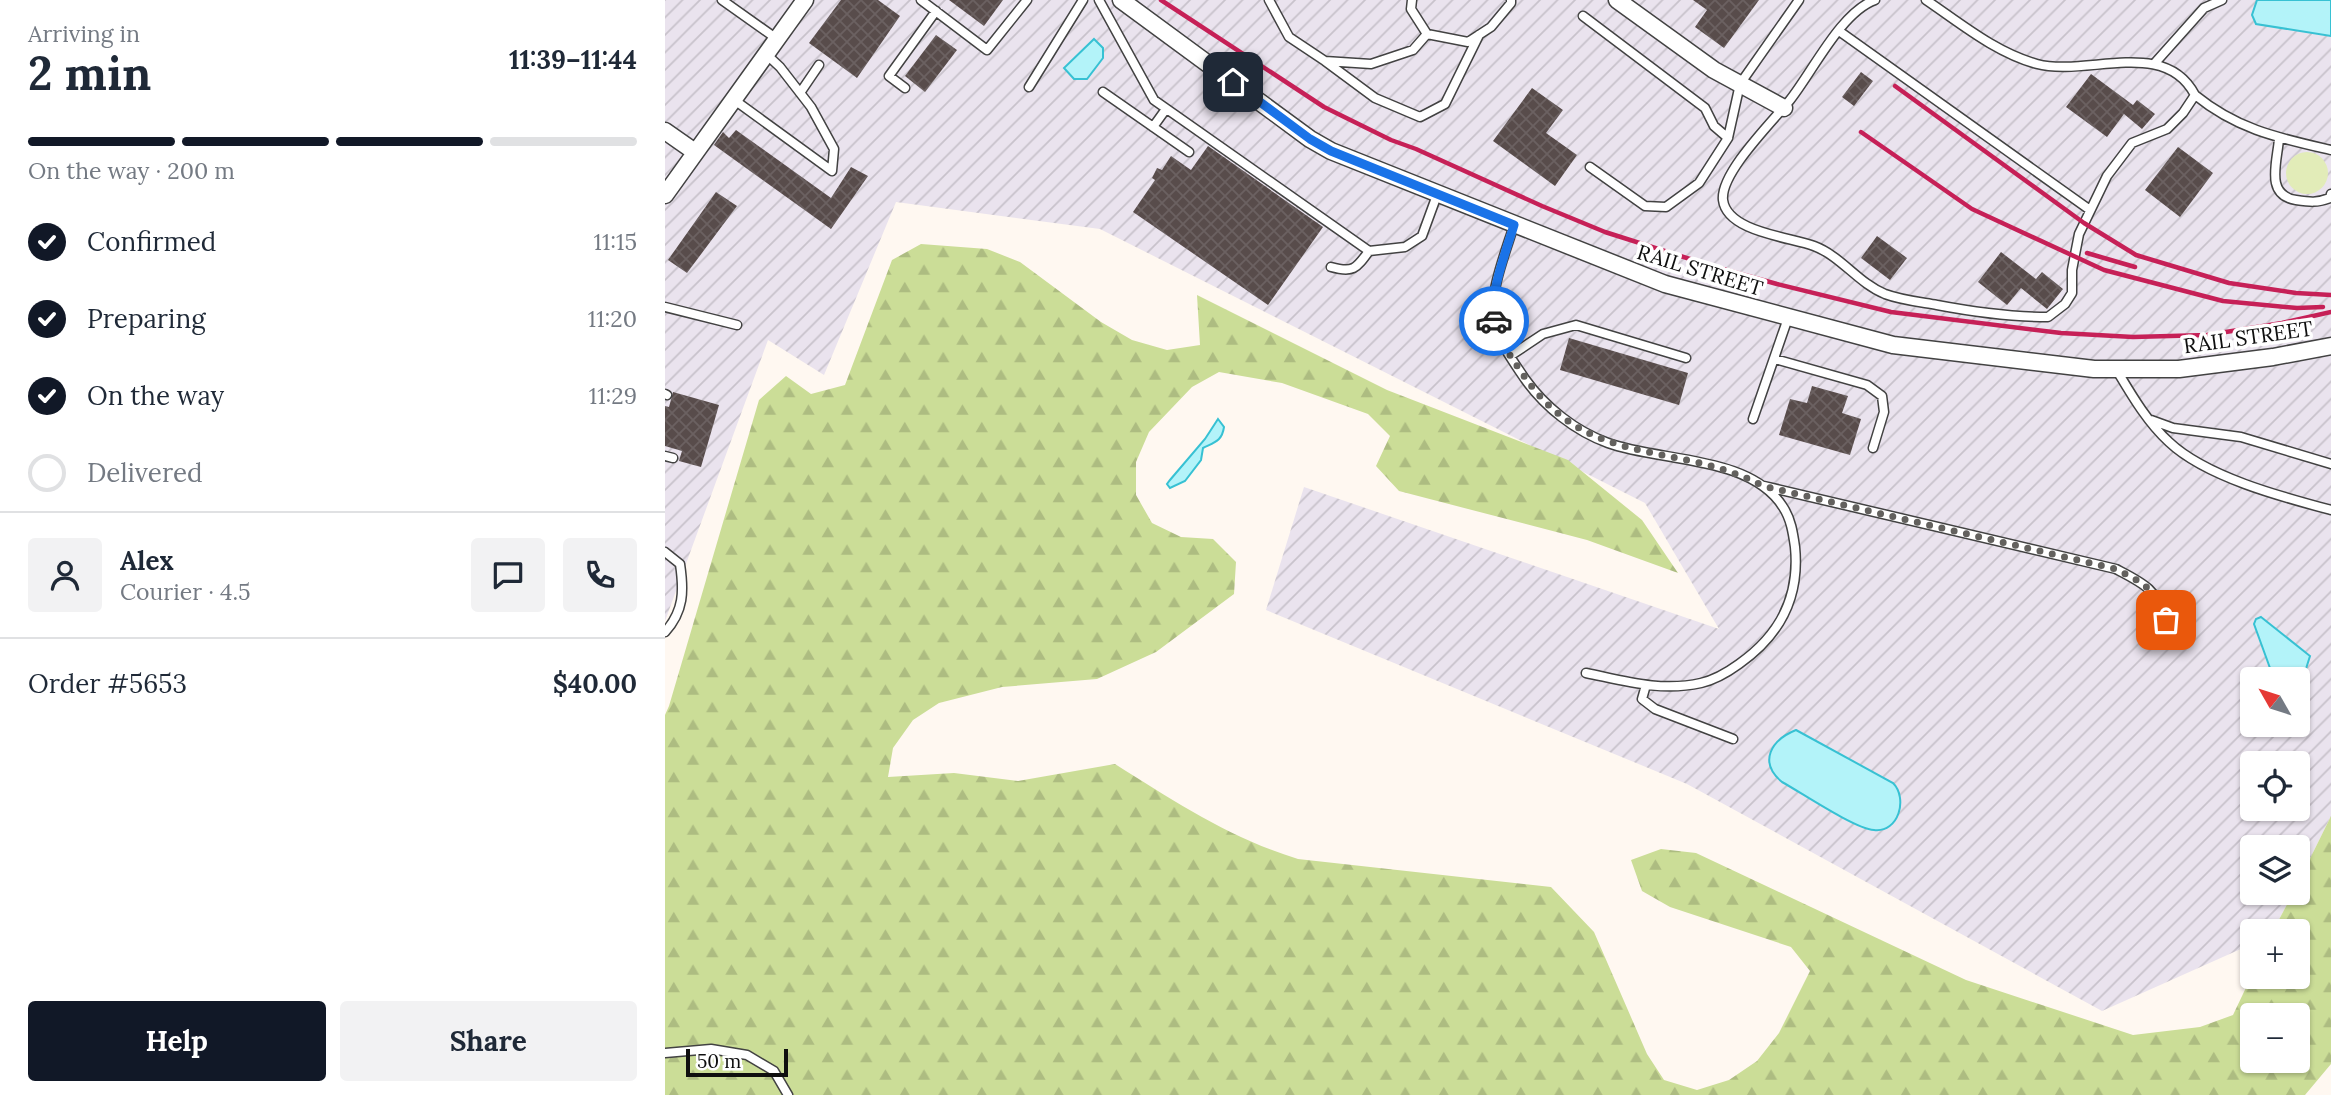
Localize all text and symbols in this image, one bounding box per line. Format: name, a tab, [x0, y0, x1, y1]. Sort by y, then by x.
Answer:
text: Arriving in	[28, 19, 140, 48]
text: 11:39–11:44	[509, 43, 637, 76]
text: 2 min	[28, 44, 151, 103]
pin	[1203, 52, 1263, 112]
icon: home	[1214, 63, 1252, 101]
text: On the way · 200 m	[28, 156, 235, 185]
icon: check	[28, 223, 66, 261]
text: Confirmed	[87, 225, 216, 258]
text: 11:15	[594, 227, 637, 256]
street label: RAIL STREET	[1634, 238, 1766, 302]
courier	[1459, 286, 1529, 356]
icon: check	[28, 300, 66, 338]
text: Preparing	[87, 302, 206, 335]
icon: car	[1475, 302, 1513, 340]
text: 11:20	[588, 304, 637, 333]
street label: RAIL STREET	[2182, 315, 2314, 359]
icon: check	[28, 377, 66, 415]
text: On the way	[87, 379, 224, 412]
text: 11:29	[589, 381, 637, 410]
text: Delivered	[87, 456, 203, 489]
button: person	[28, 538, 102, 612]
button: chat	[471, 538, 545, 612]
button: phone	[563, 538, 637, 612]
text: Alex	[120, 544, 174, 577]
text: Courier · 4.5	[120, 577, 251, 606]
pin	[2136, 590, 2196, 650]
icon: bag	[2147, 601, 2185, 639]
text: Order #5653	[28, 667, 187, 700]
text: $40.00	[553, 667, 637, 700]
north arrow	[2240, 667, 2310, 737]
map controls	[2240, 667, 2310, 1073]
button: locate	[2240, 751, 2310, 821]
button: layers	[2240, 835, 2310, 905]
button: +	[2240, 919, 2310, 989]
button: Help	[28, 1001, 326, 1081]
button: Share	[340, 1001, 637, 1081]
button: −	[2240, 1003, 2310, 1073]
scale bar	[686, 1046, 787, 1078]
text: 50 m	[697, 1049, 741, 1073]

